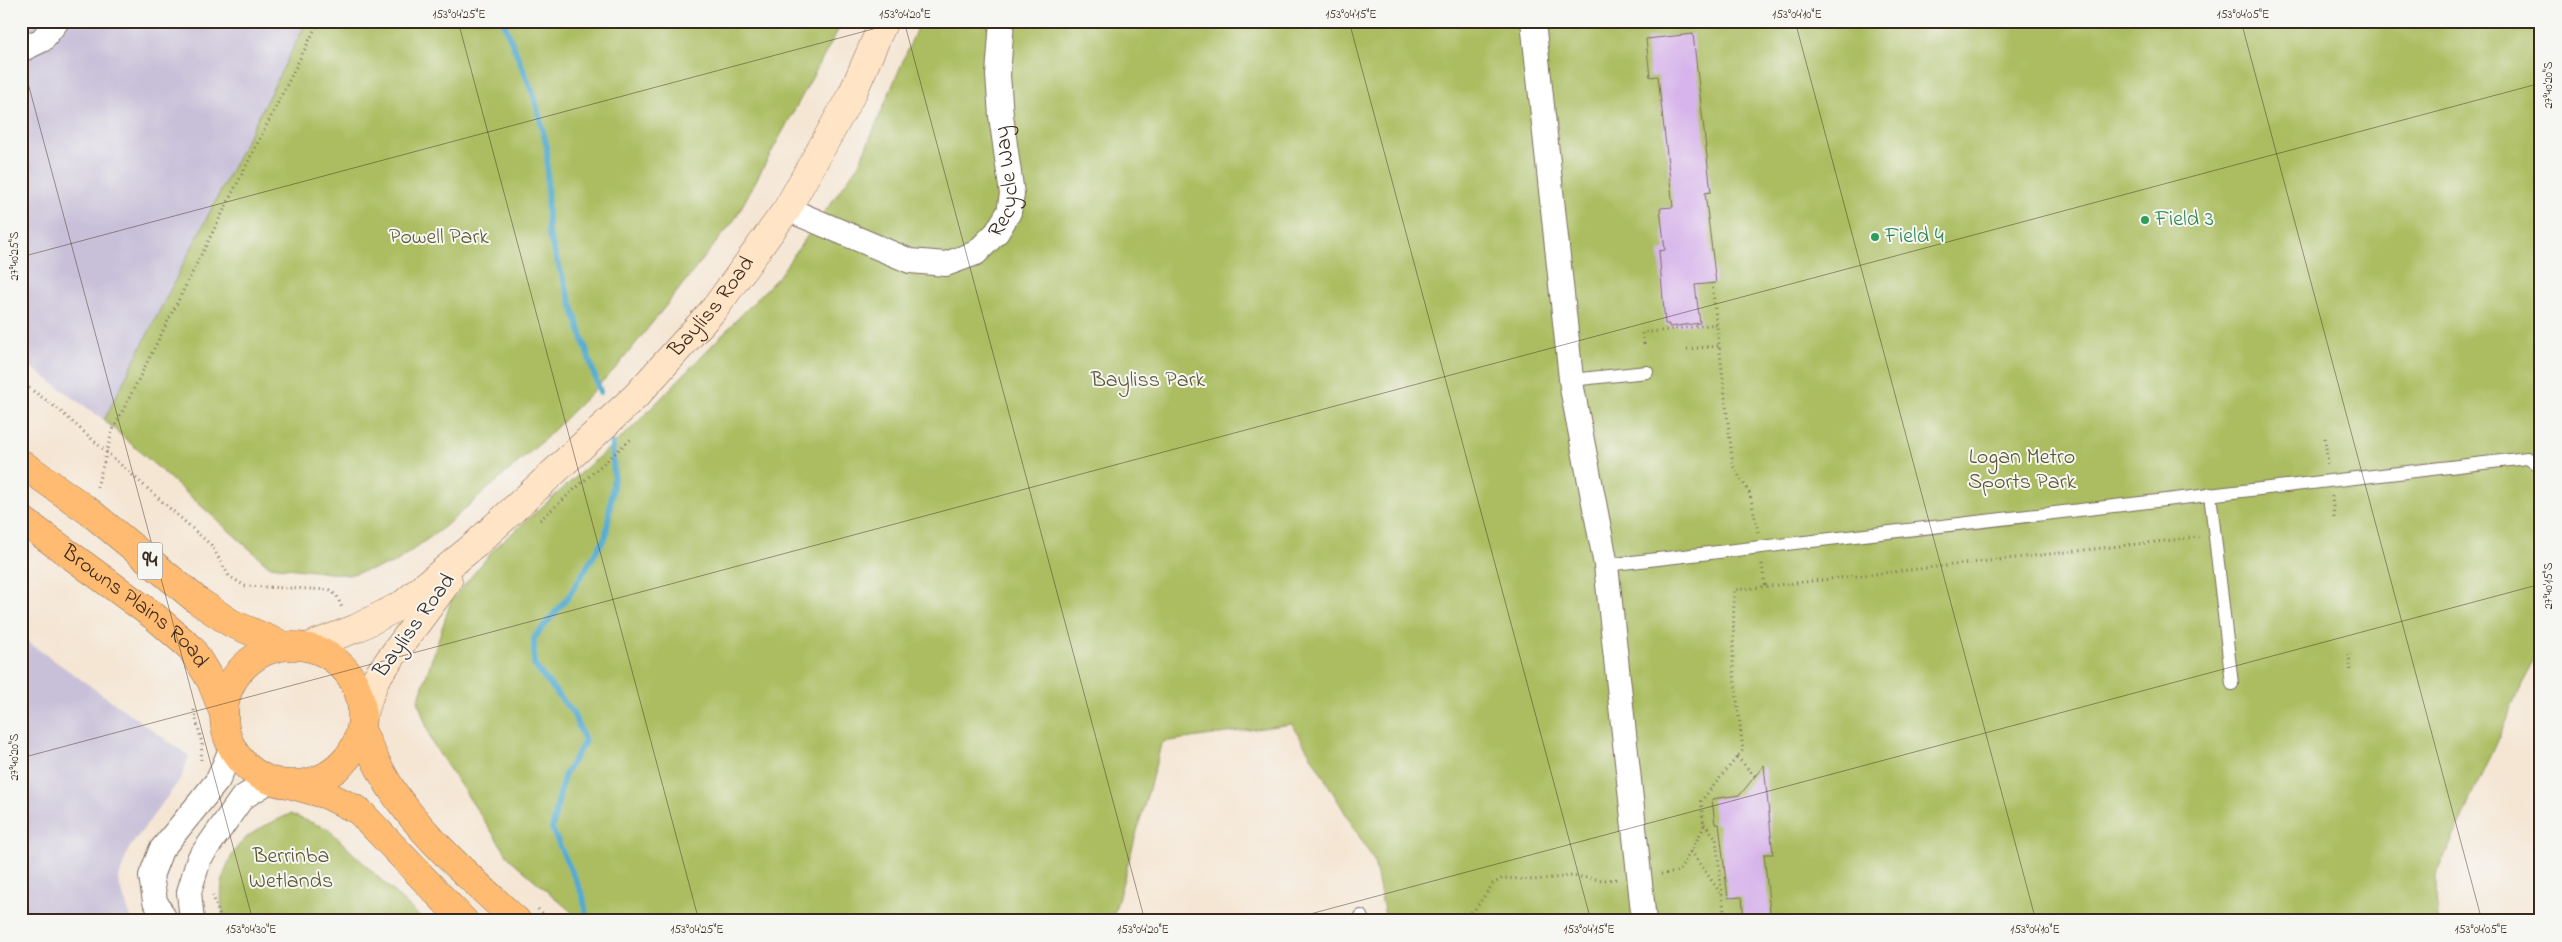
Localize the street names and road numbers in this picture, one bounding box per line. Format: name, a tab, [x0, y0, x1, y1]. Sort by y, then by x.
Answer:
street label: Recycle Way	[981, 124, 1029, 244]
street label: Bayliss Road	[661, 250, 763, 366]
street label: Browns Plains Road	[54, 537, 216, 674]
road number: 94	[138, 542, 162, 580]
street label: Bayliss Road	[366, 567, 465, 686]

